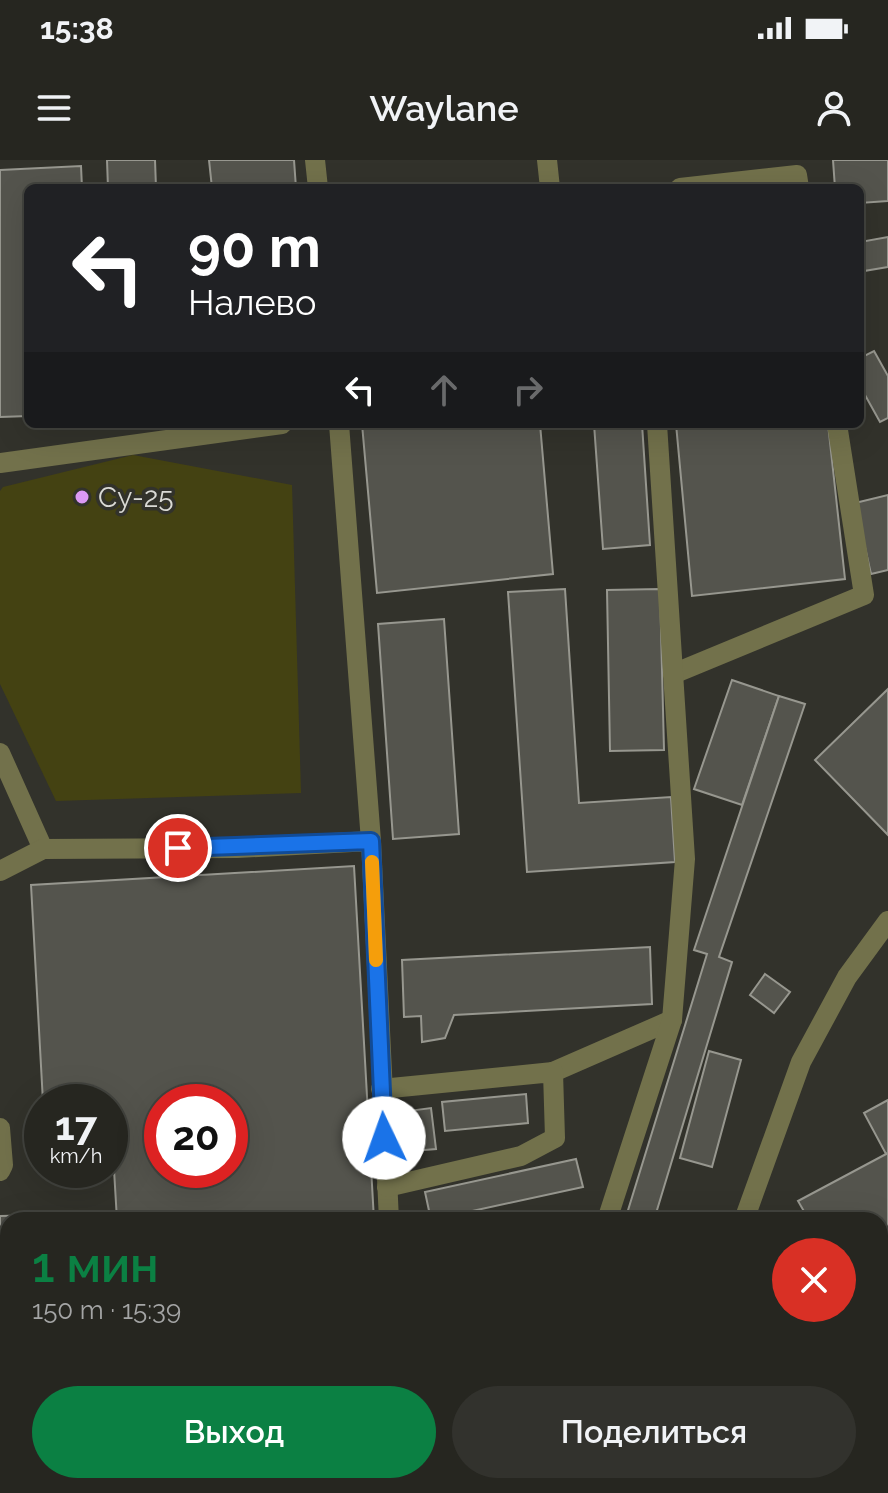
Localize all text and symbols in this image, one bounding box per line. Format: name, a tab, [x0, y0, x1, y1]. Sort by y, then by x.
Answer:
text: 15:38	[40, 11, 114, 46]
icon: menu	[32, 86, 76, 130]
icon: person	[812, 86, 856, 130]
text: Waylane	[369, 87, 519, 129]
text: 90 m	[188, 214, 321, 280]
icon: left	[56, 216, 160, 320]
text: Налево	[188, 281, 316, 323]
icon: left	[338, 368, 382, 412]
icon: ahead	[422, 368, 466, 412]
icon: right	[506, 368, 550, 412]
place label: Су-25	[98, 481, 174, 514]
marker: Су-25	[73, 488, 91, 506]
pin	[144, 814, 212, 882]
icon: arrive	[156, 826, 200, 870]
speed limit sign: 20	[144, 1084, 248, 1188]
position arrow	[342, 1096, 426, 1180]
text: 17	[55, 1102, 97, 1149]
text: km/h	[50, 1144, 102, 1168]
text: 1 мин	[32, 1237, 159, 1293]
button: close	[772, 1238, 856, 1322]
text: 150 m · 15:39	[32, 1295, 181, 1325]
button: Выход	[32, 1386, 436, 1478]
button: Поделиться	[452, 1386, 856, 1478]

